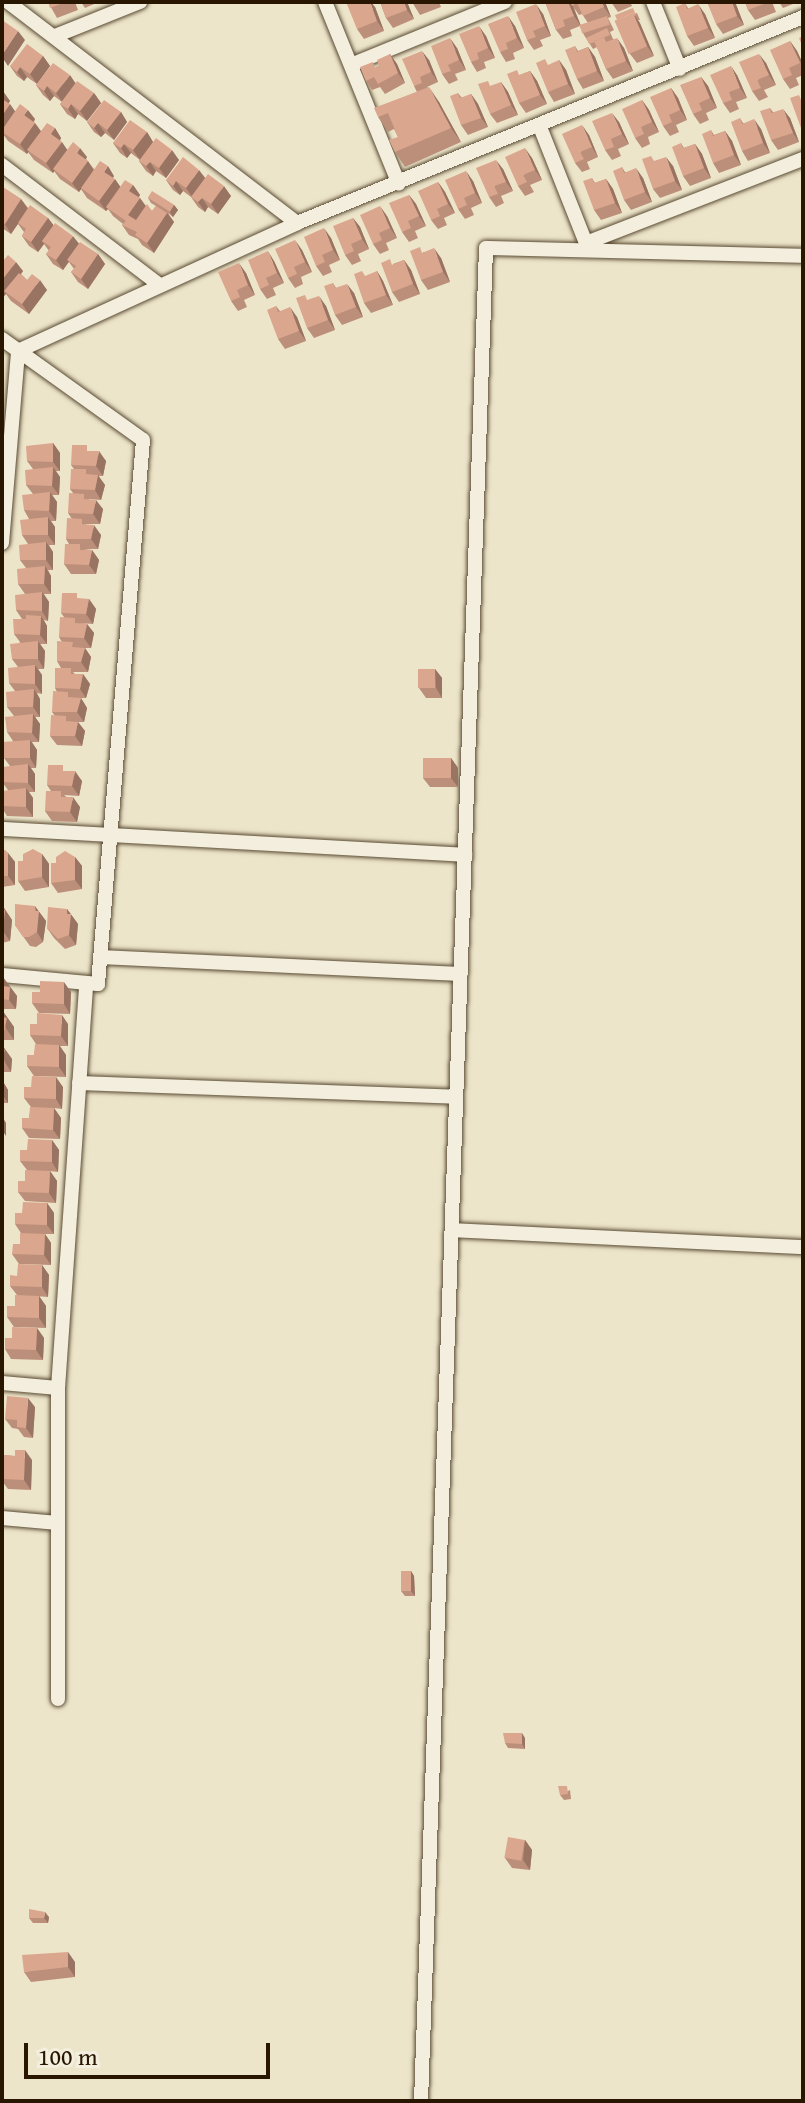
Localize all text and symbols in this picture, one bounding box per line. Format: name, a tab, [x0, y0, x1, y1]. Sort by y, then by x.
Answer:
scale bar	[28, 2027, 274, 2077]
text: 100 m	[38, 2039, 98, 2074]

